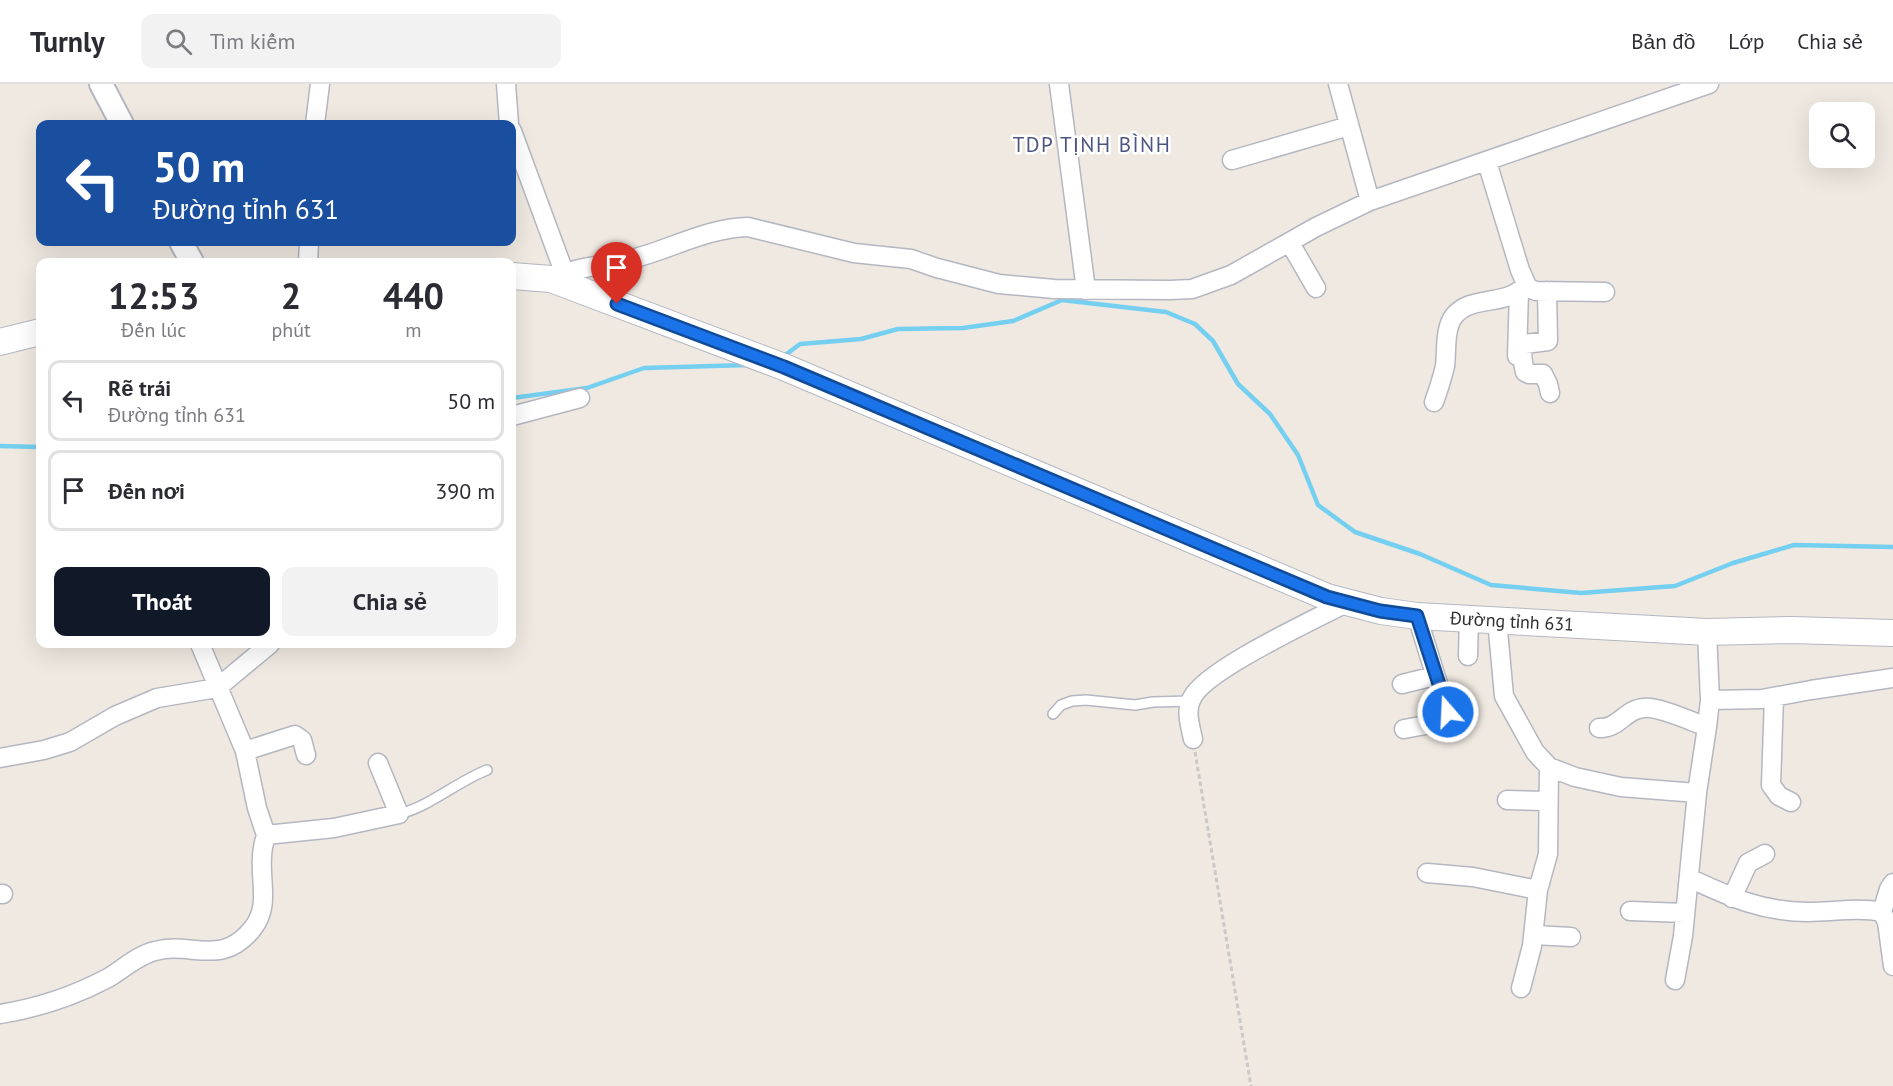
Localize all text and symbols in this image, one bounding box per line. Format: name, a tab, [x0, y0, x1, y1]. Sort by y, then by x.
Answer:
search box	[141, 14, 561, 68]
text: Turnly	[30, 23, 105, 60]
icon: search	[162, 25, 195, 58]
text: Tìm kiếm	[210, 27, 295, 55]
text: Bản đồ	[1631, 28, 1695, 55]
text: Lớp	[1728, 28, 1764, 55]
text: Chia sẻ	[1797, 28, 1863, 55]
map controls	[1809, 102, 1875, 168]
button: search	[1809, 102, 1875, 168]
district label: TDP TỊNH BÌNH	[1013, 131, 1171, 158]
text: 50 m	[153, 139, 245, 194]
icon: left	[54, 144, 132, 222]
text: Đường tỉnh 631	[153, 192, 339, 226]
pin	[591, 242, 642, 304]
icon: arrive	[600, 251, 633, 284]
text: 12:53	[108, 272, 199, 319]
text: 2	[281, 272, 301, 319]
text: 440	[383, 272, 444, 319]
text: Đến lúc	[121, 317, 186, 343]
text: phút	[271, 317, 311, 343]
text: m	[405, 317, 421, 343]
text: Rẽ trái	[108, 374, 171, 402]
icon: left	[57, 384, 90, 417]
text: 50 m	[447, 387, 495, 415]
text: Đường tỉnh 631	[108, 402, 246, 428]
icon: arrive	[57, 474, 90, 507]
text: Đến nơi	[108, 477, 185, 505]
text: 390 m	[435, 477, 495, 505]
button: Thoát	[54, 567, 270, 636]
button: Chia sẻ	[282, 567, 498, 636]
street label: Đường tỉnh 631	[1448, 606, 1575, 636]
position arrow	[1416, 680, 1480, 744]

